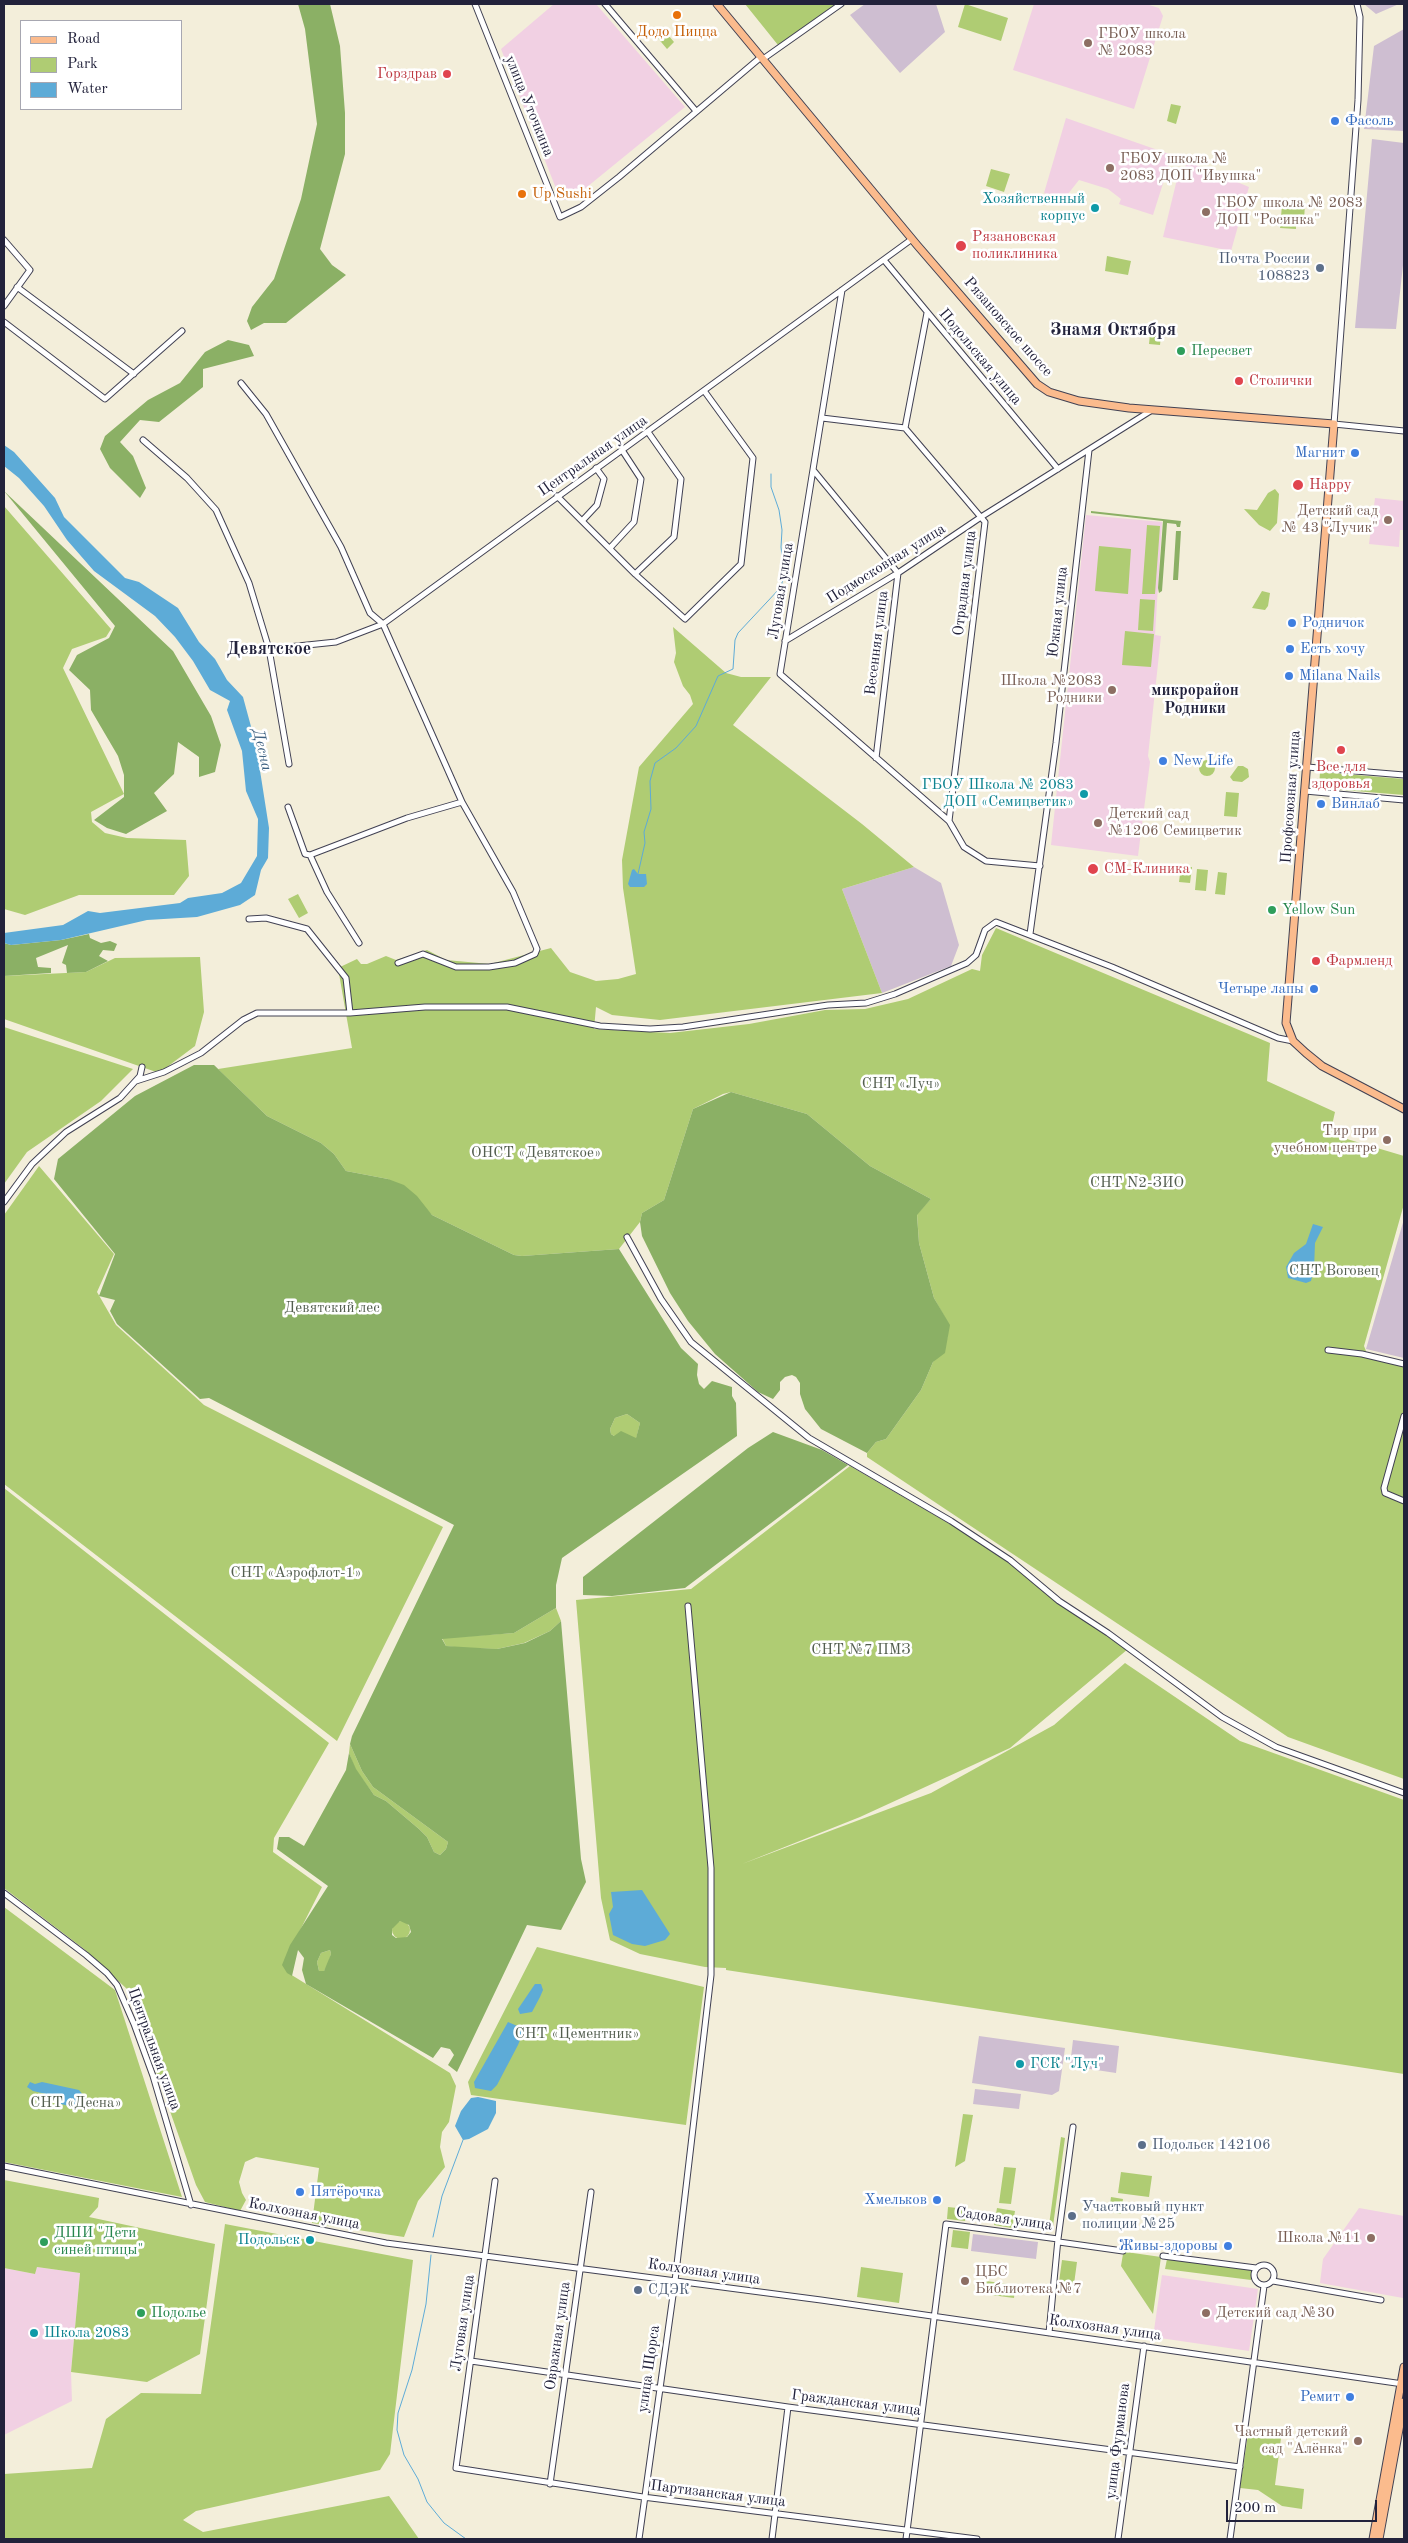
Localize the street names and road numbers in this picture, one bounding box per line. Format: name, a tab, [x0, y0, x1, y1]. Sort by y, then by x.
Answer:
street label: улица Уточкина	[501, 53, 557, 159]
street label: Рязановское шоссе	[960, 273, 1056, 381]
street label: Подольская улица	[935, 305, 1025, 409]
street label: Центральная улица	[535, 412, 651, 500]
street label: Подмосковная улица	[823, 520, 949, 608]
street label: Отрадная улица	[950, 529, 980, 637]
street label: Луговая улица	[764, 541, 798, 641]
street label: Южная улица	[1044, 565, 1072, 659]
street label: Весенняя улица	[862, 590, 892, 696]
street label: Профсоюзная улица	[1277, 730, 1305, 864]
street label: Центральная улица	[123, 1985, 185, 2113]
street label: Колхозная улица	[247, 2194, 361, 2234]
street label: Садовая улица	[955, 2203, 1053, 2235]
street label: Колхозная улица	[647, 2255, 761, 2289]
street label: Луговая улица	[447, 2273, 479, 2373]
street label: Овражная улица	[541, 2280, 575, 2392]
street label: Колхозная улица	[1048, 2311, 1162, 2345]
street label: улица Щорса	[634, 2324, 664, 2414]
street label: улица Фурманова	[1102, 2382, 1134, 2500]
street label: Гражданская улица	[790, 2386, 922, 2420]
street label: Партизанская улица	[649, 2477, 787, 2511]

